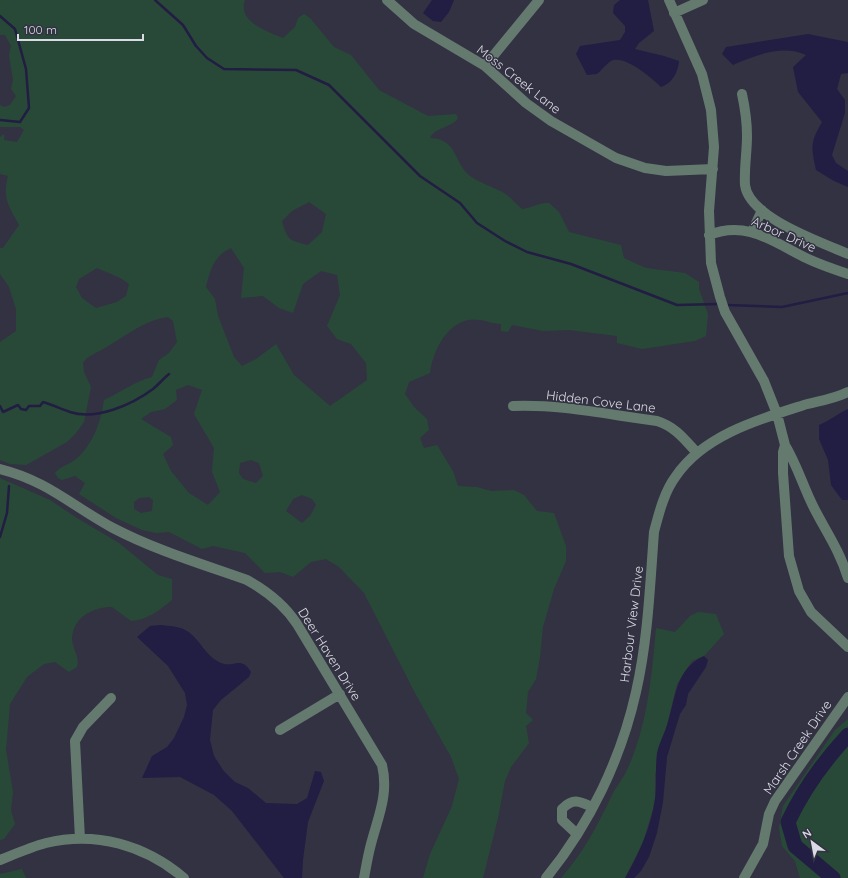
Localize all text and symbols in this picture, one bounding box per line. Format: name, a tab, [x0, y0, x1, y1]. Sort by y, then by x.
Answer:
scale bar	[18, 16, 143, 42]
text: 100 m	[24, 22, 57, 37]
street label: Moss Creek Lane	[474, 41, 564, 117]
street label: Arbor Drive	[749, 213, 819, 255]
street label: Hidden Cove Lane	[545, 386, 657, 416]
street label: Harbour View Drive	[616, 565, 646, 683]
street label: Deer Haven Drive	[295, 605, 365, 703]
street label: Marsh Creek Drive	[760, 697, 834, 797]
north arrow	[792, 822, 832, 862]
text: N	[800, 825, 814, 842]

